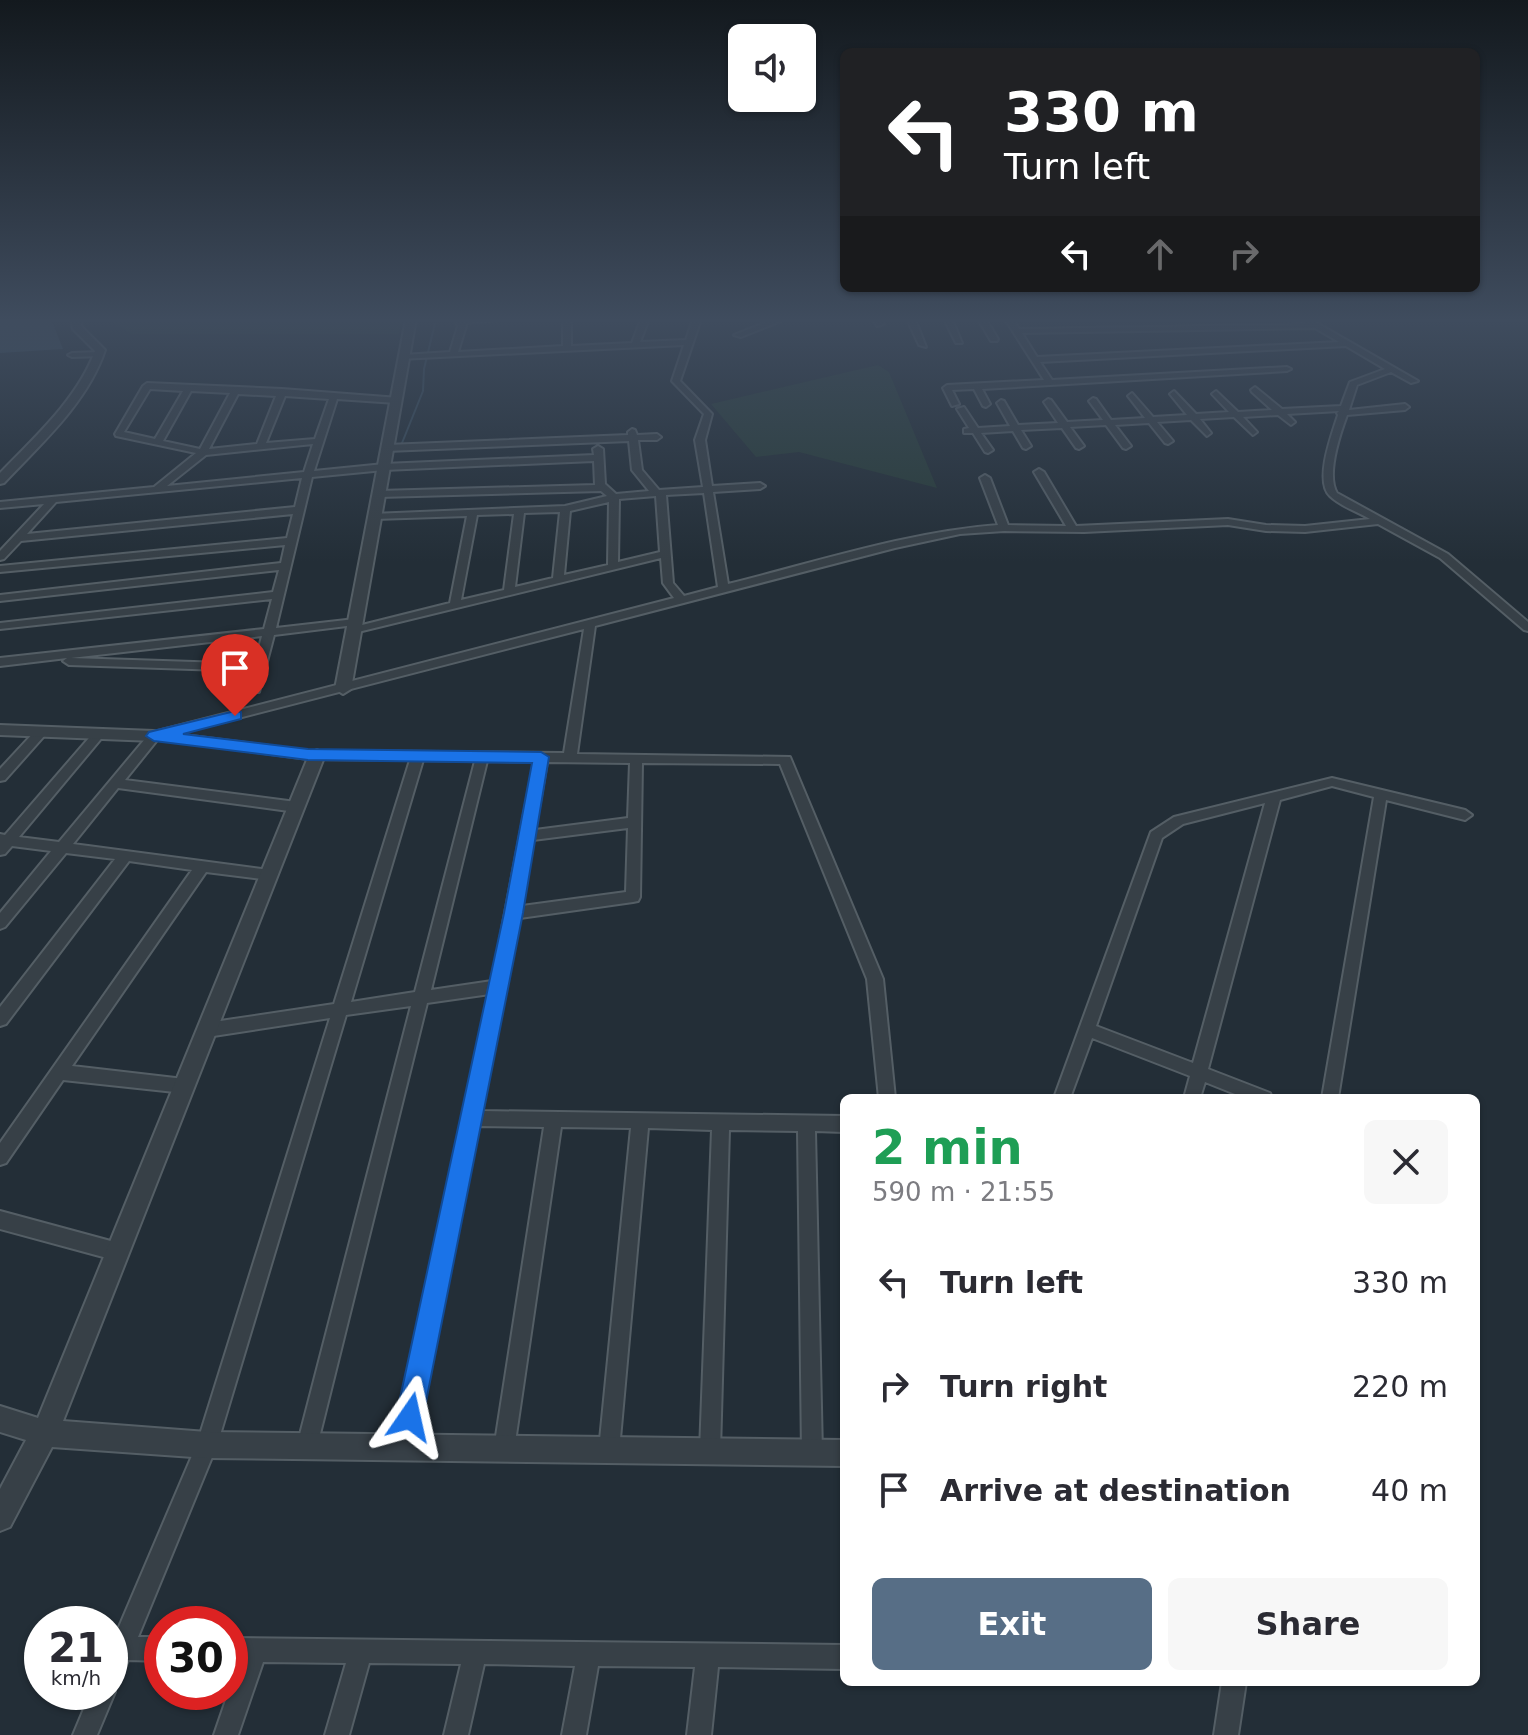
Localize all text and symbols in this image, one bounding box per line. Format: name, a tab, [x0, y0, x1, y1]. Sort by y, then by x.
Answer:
map controls	[728, 24, 816, 112]
button: sound	[728, 24, 816, 112]
text: 330 m	[1004, 79, 1199, 144]
icon: left	[872, 80, 976, 184]
text: Turn left	[1004, 146, 1150, 187]
icon: left	[1054, 232, 1098, 276]
icon: ahead	[1138, 232, 1182, 276]
icon: right	[1222, 232, 1266, 276]
pin	[201, 634, 269, 716]
icon: arrive	[213, 646, 257, 690]
text: 2 min	[872, 1119, 1023, 1175]
button: close	[1364, 1120, 1448, 1204]
text: 590 m · 21:55	[872, 1177, 1055, 1207]
icon: left	[872, 1260, 916, 1304]
text: Turn left	[940, 1265, 1083, 1300]
text: 330 m	[1352, 1265, 1448, 1300]
icon: right	[872, 1364, 916, 1408]
text: Turn right	[940, 1369, 1107, 1404]
text: 220 m	[1352, 1369, 1448, 1404]
position arrow	[368, 1375, 452, 1459]
icon: arrive	[872, 1468, 916, 1512]
text: Arrive at destination	[940, 1473, 1291, 1508]
text: 40 m	[1371, 1473, 1448, 1508]
button: Exit	[872, 1578, 1152, 1670]
button: Share	[1168, 1578, 1448, 1670]
speed limit sign: 30	[144, 1606, 248, 1710]
text: 21	[48, 1625, 104, 1671]
text: km/h	[51, 1666, 101, 1690]

